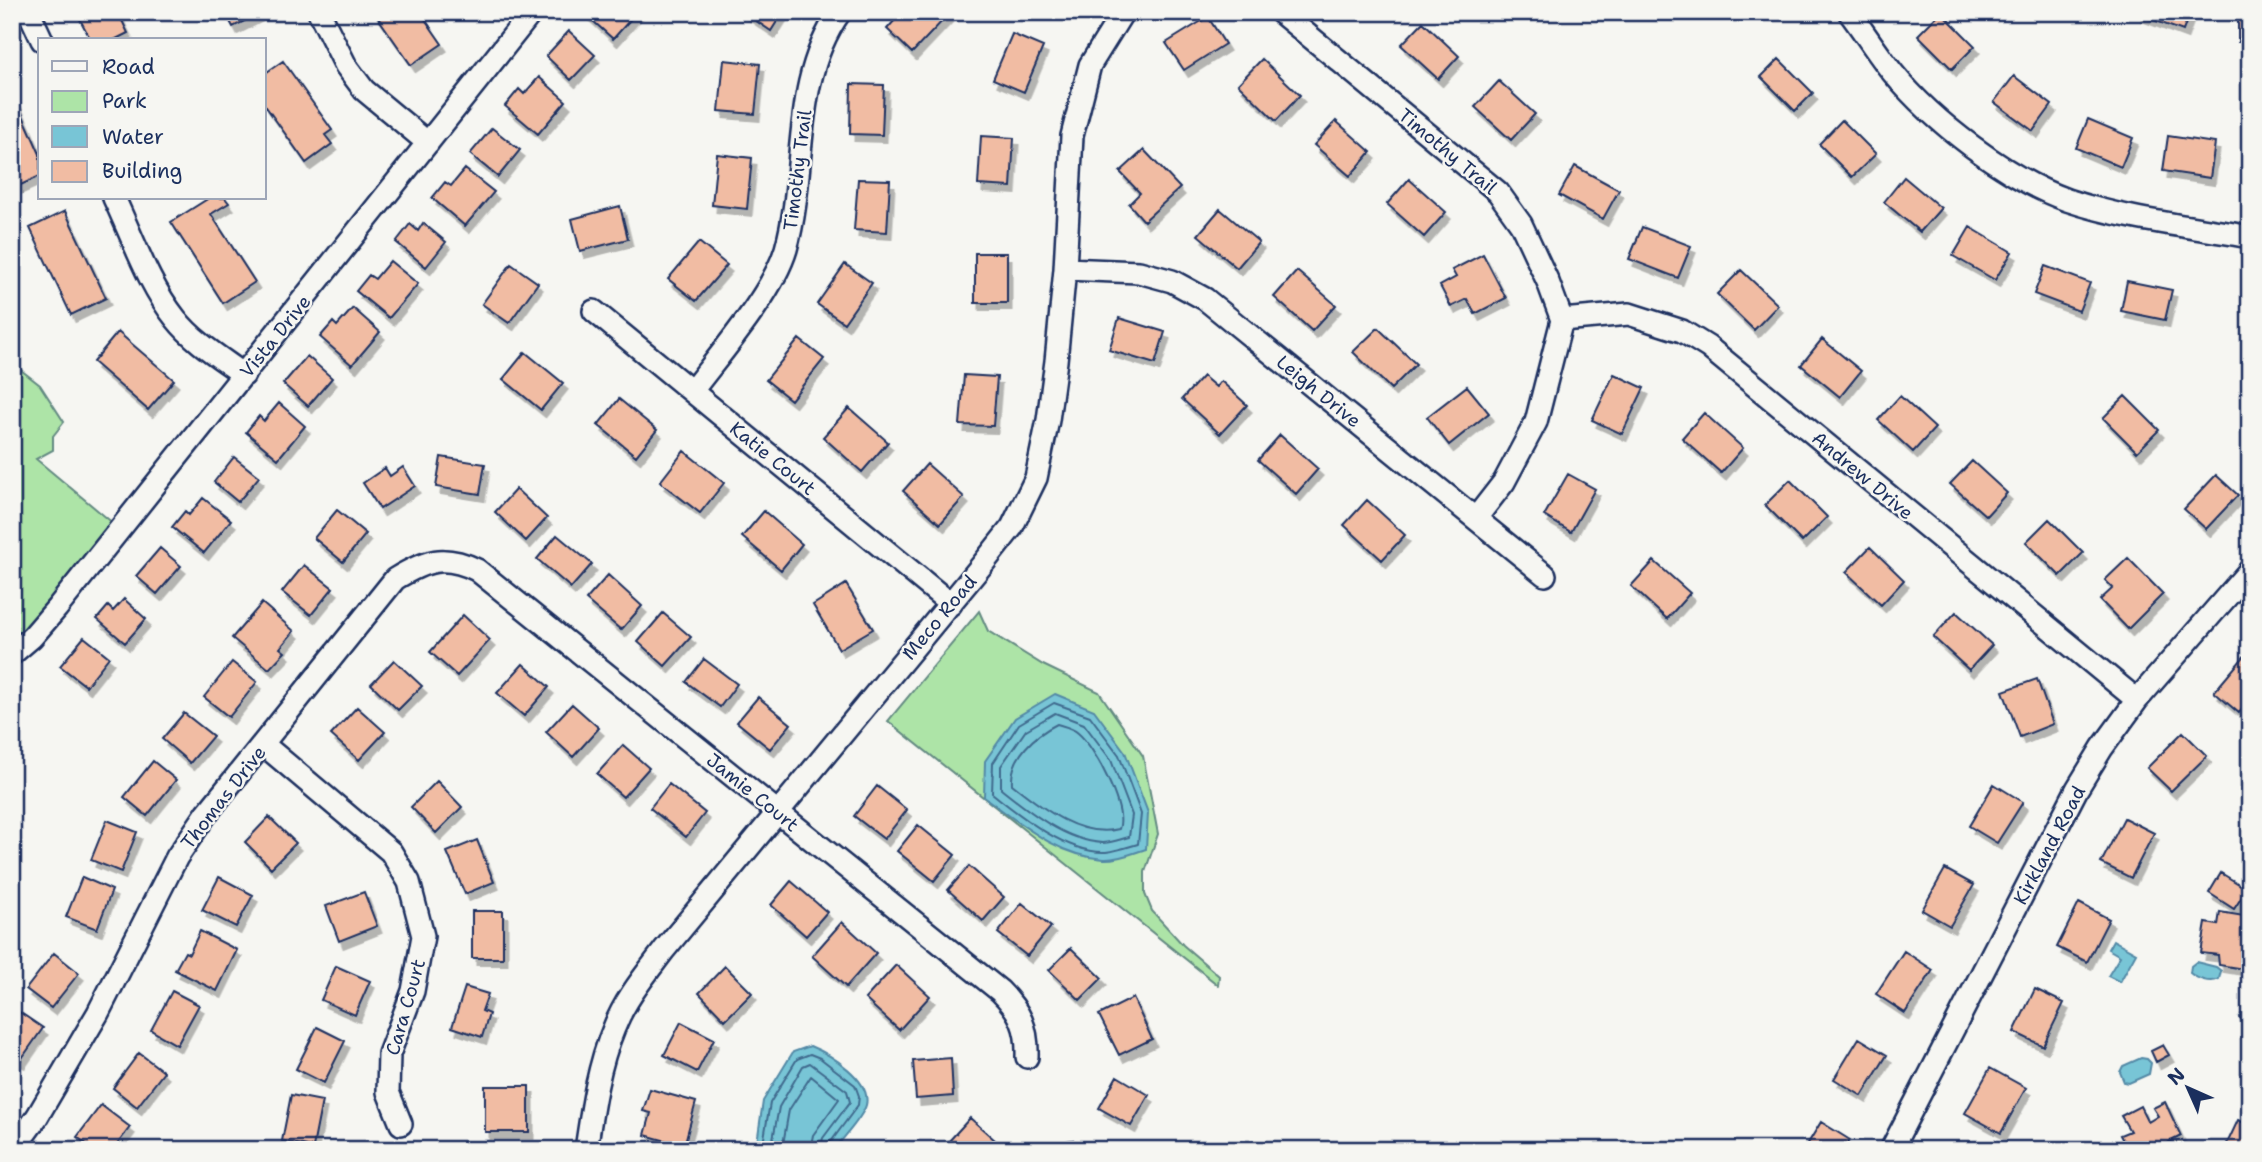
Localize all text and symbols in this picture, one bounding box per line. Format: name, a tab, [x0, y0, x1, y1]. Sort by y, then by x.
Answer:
legend	[38, 38, 266, 200]
text: Road	[102, 53, 155, 81]
text: Park	[102, 87, 147, 115]
street label: Timothy Trail	[1393, 103, 1503, 200]
street label: Timothy Trail	[778, 108, 817, 232]
text: Water	[102, 123, 164, 151]
text: Building	[102, 157, 182, 185]
street label: Vista Drive	[234, 290, 316, 383]
street label: Leigh Drive	[1271, 350, 1366, 433]
street label: Katie Court	[724, 416, 821, 501]
street label: Andrew Drive	[1807, 426, 1919, 525]
street label: Meco Road	[897, 570, 982, 665]
street label: Thomas Drive	[175, 741, 272, 854]
street label: Jamie Court	[701, 747, 804, 837]
street label: Kirkland Road	[2008, 781, 2091, 909]
street label: Cara Court	[380, 956, 431, 1058]
north arrow	[2154, 1054, 2224, 1124]
text: N	[2162, 1062, 2190, 1090]

